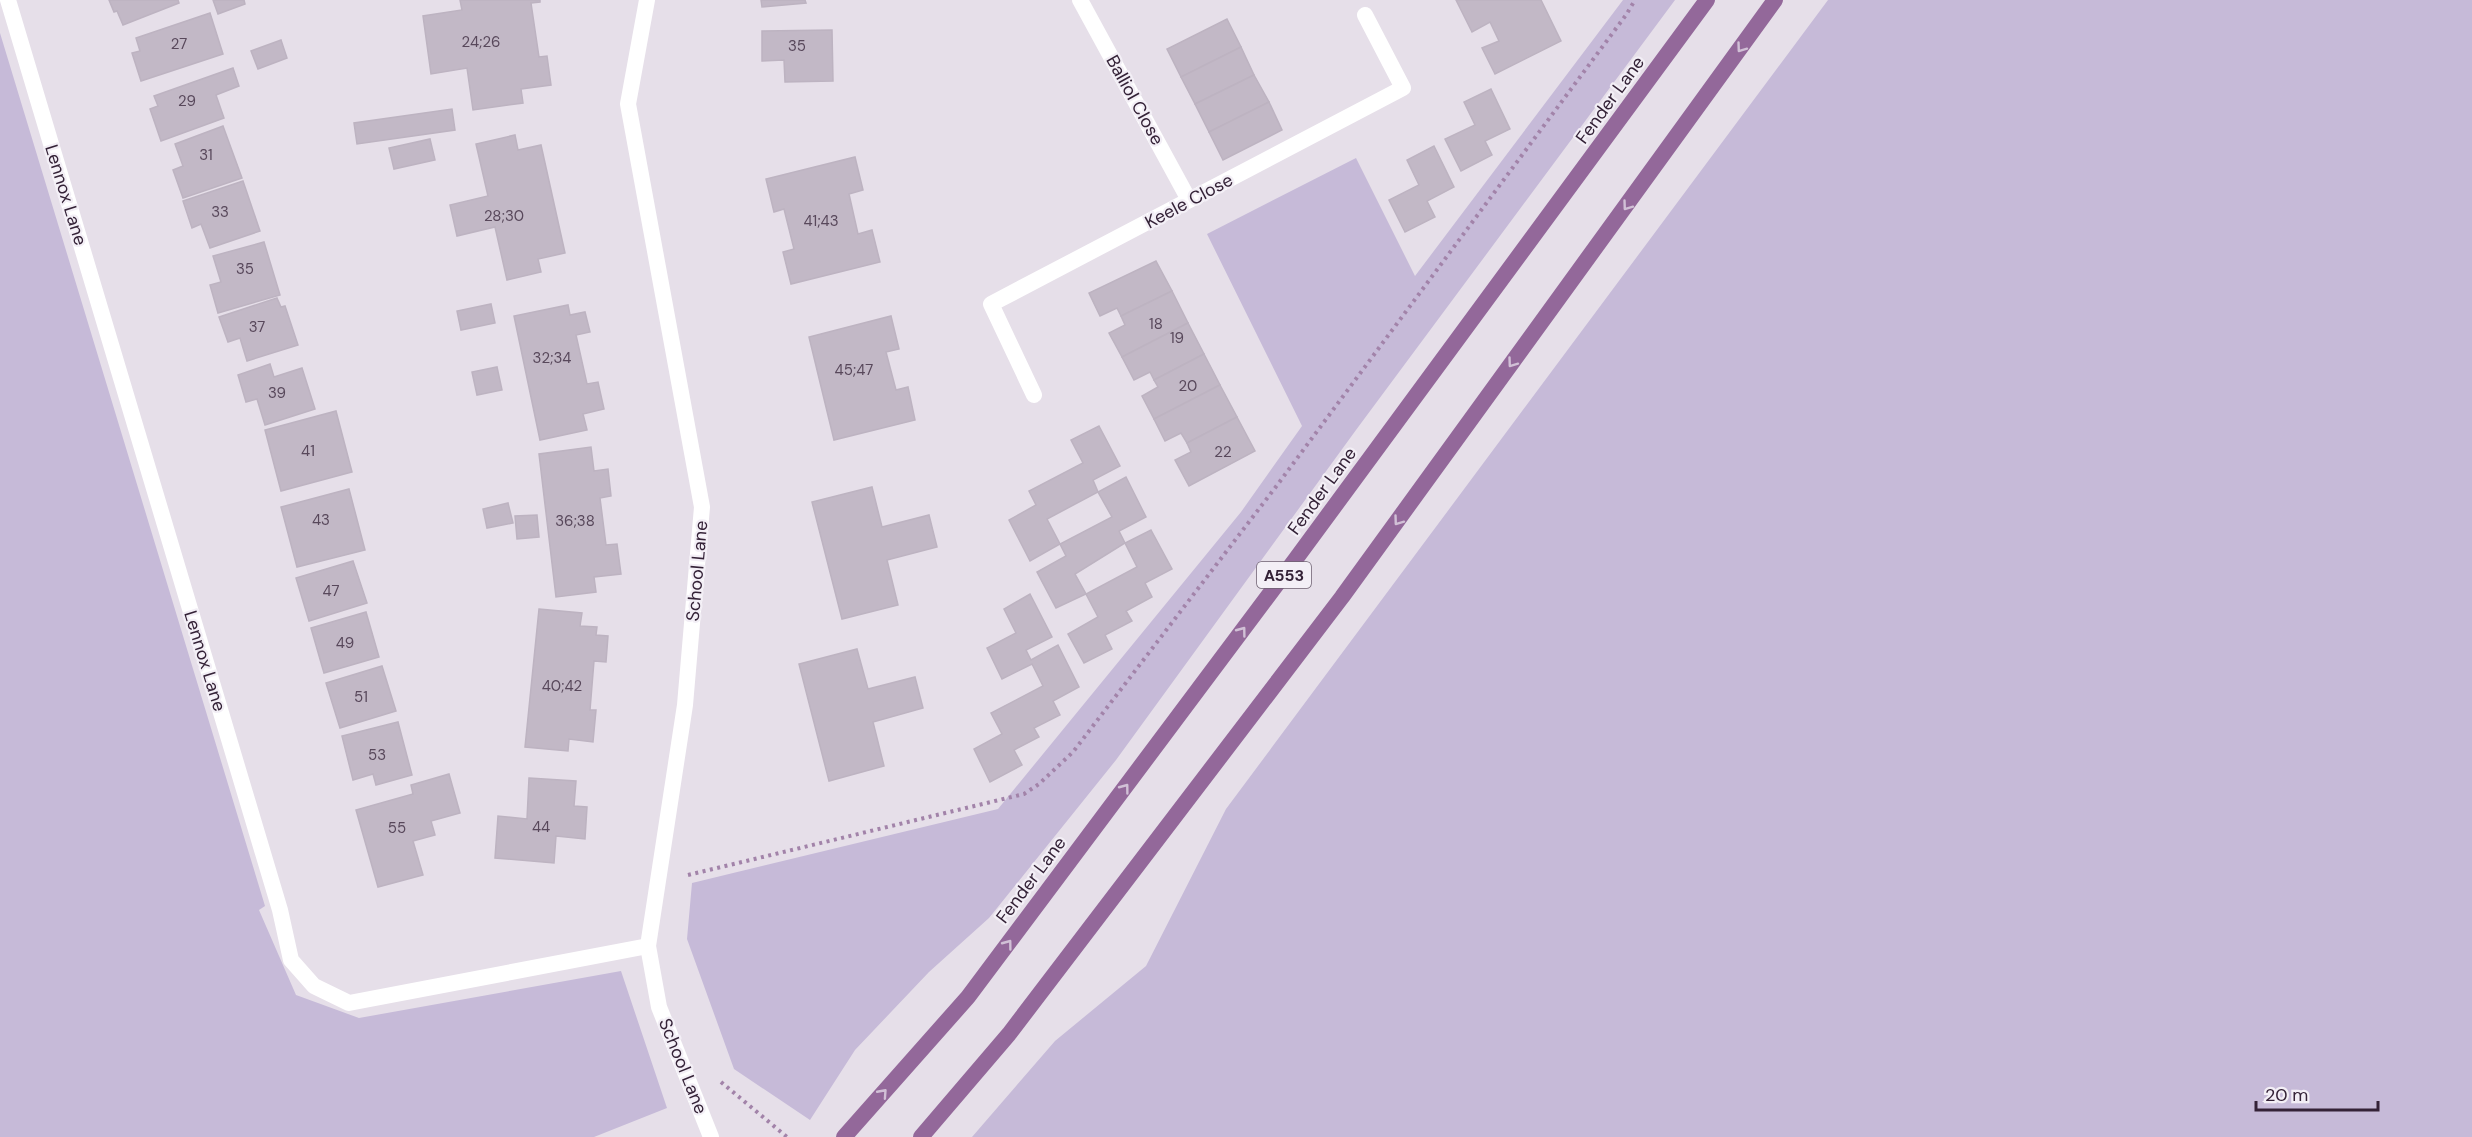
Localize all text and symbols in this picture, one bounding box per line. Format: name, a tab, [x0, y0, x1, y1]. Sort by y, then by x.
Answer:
house number: 24;26	[462, 32, 500, 52]
house number: 27	[171, 34, 187, 54]
house number: 35	[788, 36, 806, 56]
one-way arrow	[1737, 41, 1748, 52]
street label: Balliol Close	[1100, 51, 1170, 149]
street label: Fender Lane	[1570, 51, 1650, 149]
house number: 29	[178, 91, 196, 111]
street label: Lennox Lane	[39, 142, 93, 248]
house number: 31	[199, 145, 213, 165]
street label: Keele Close	[1141, 168, 1237, 234]
one-way arrow	[1624, 199, 1635, 210]
house number: 33	[211, 202, 229, 222]
house number: 28;30	[484, 206, 524, 226]
house number: 41;43	[803, 211, 839, 231]
house number: 35	[236, 259, 254, 279]
house number: 18	[1149, 314, 1163, 334]
house number: 37	[249, 317, 265, 337]
house number: 19	[1170, 328, 1184, 348]
house number: 32;34	[533, 348, 571, 368]
one-way arrow	[1509, 357, 1520, 368]
house number: 45;47	[835, 360, 873, 380]
house number: 20	[1179, 376, 1197, 396]
house number: 39	[268, 383, 286, 403]
house number: 41	[301, 441, 315, 461]
house number: 22	[1214, 442, 1232, 462]
street label: Fender Lane	[1282, 442, 1362, 540]
house number: 43	[312, 510, 330, 530]
house number: 36;38	[555, 511, 595, 531]
one-way arrow	[1394, 514, 1405, 525]
street label: School Lane	[681, 520, 713, 622]
road number: A553	[1257, 562, 1311, 588]
house number: 47	[322, 581, 340, 601]
street label: Lennox Lane	[178, 608, 232, 714]
one-way arrow	[1234, 627, 1245, 638]
house number: 49	[336, 633, 354, 653]
house number: 40;42	[542, 676, 582, 696]
house number: 51	[354, 687, 368, 707]
house number: 53	[368, 745, 386, 765]
one-way arrow	[1118, 783, 1129, 794]
house number: 44	[532, 817, 550, 837]
house number: 55	[388, 818, 406, 838]
street label: Fender Lane	[991, 832, 1071, 928]
one-way arrow	[1001, 939, 1012, 950]
street label: School Lane	[653, 1015, 713, 1117]
scale bar	[2256, 1074, 2378, 1112]
text: 20 m	[2265, 1083, 2308, 1107]
one-way arrow	[876, 1089, 887, 1100]

